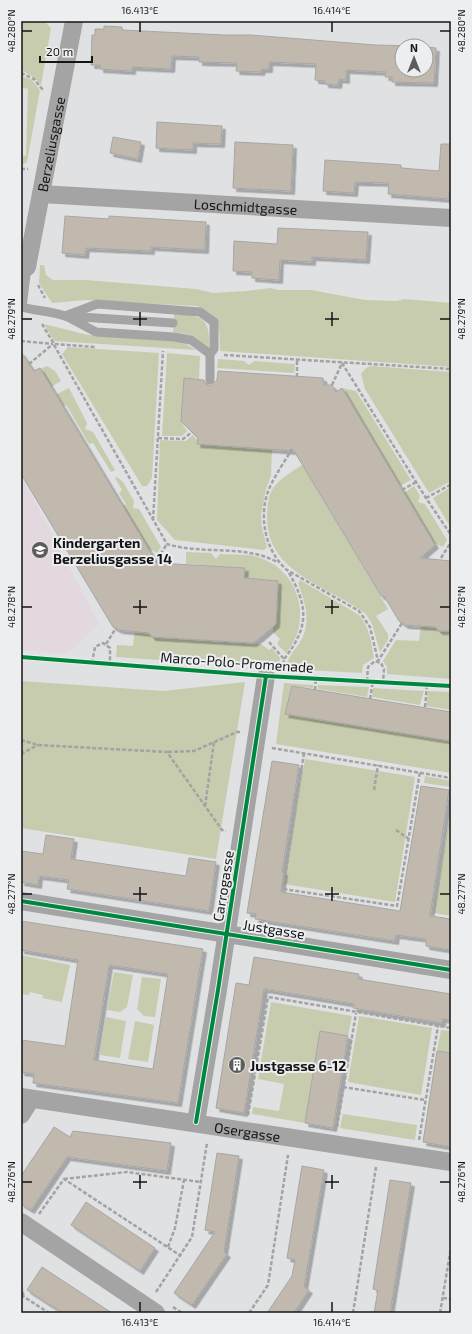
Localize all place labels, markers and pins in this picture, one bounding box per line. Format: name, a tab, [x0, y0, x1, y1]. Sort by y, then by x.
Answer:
place label: Kindergarten Berzeliusgasse 14	[53, 534, 172, 567]
school or university icon: Kindergarten Berzeliusgasse 14	[30, 540, 50, 560]
building icon: Justgasse 6-12	[227, 1055, 247, 1075]
place label: Justgasse 6-12	[250, 1057, 346, 1074]

